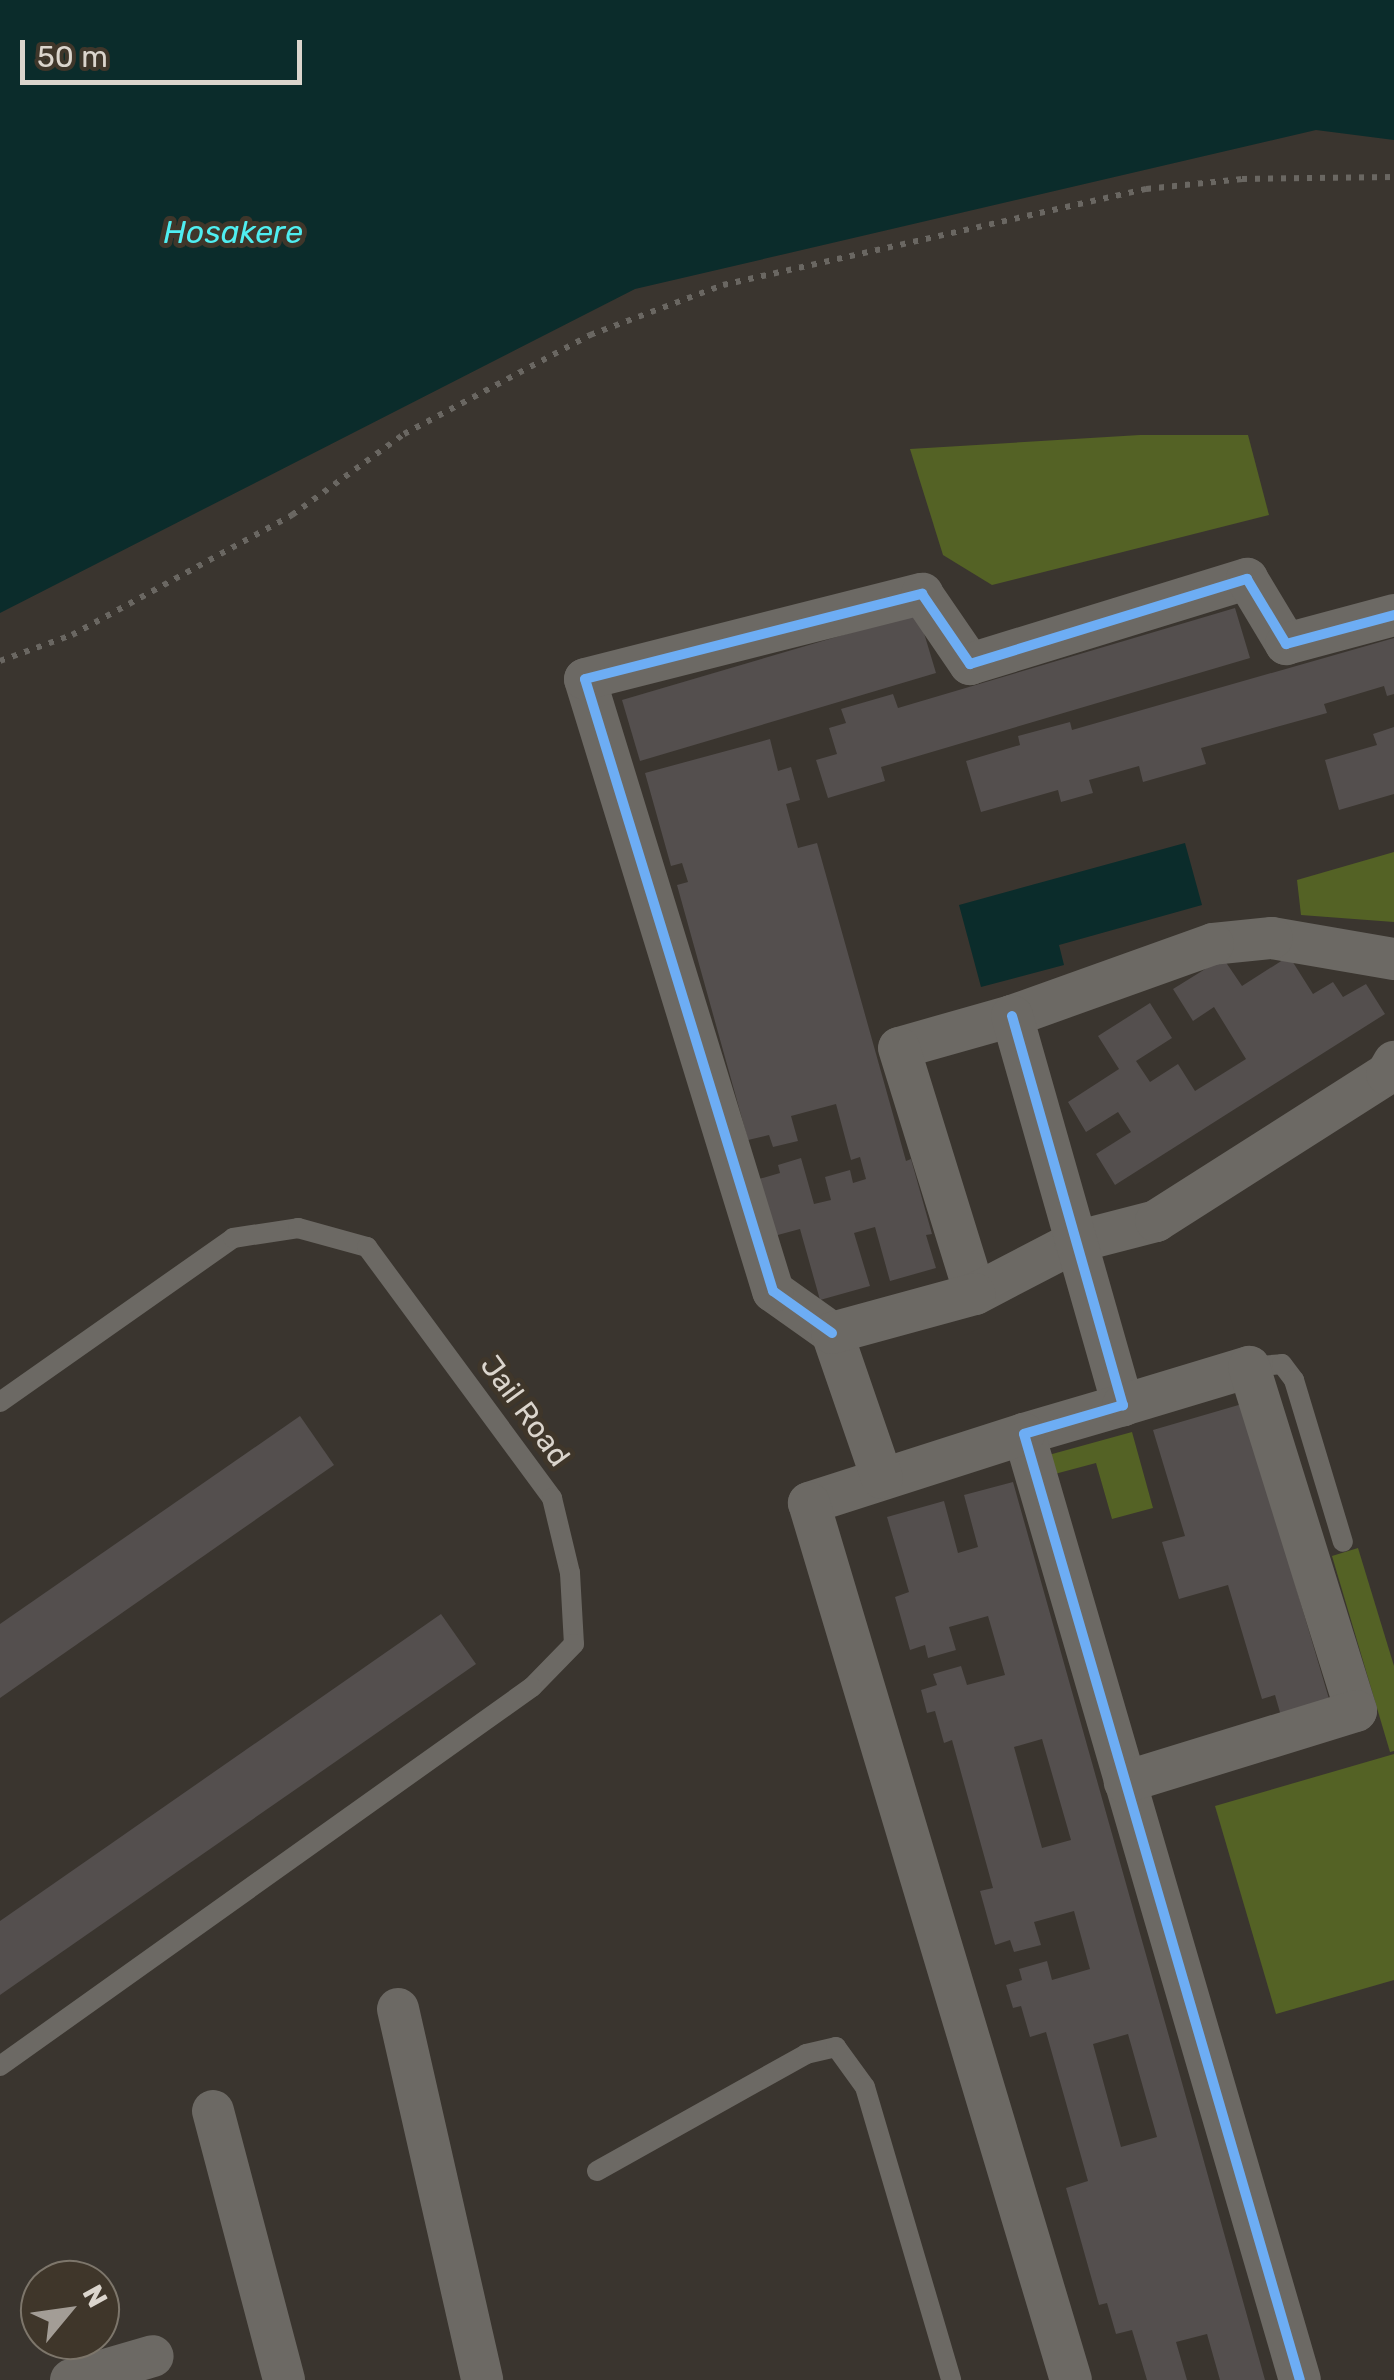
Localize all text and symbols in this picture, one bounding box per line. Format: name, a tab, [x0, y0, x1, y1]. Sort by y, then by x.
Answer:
scale bar	[25, 20, 308, 82]
text: 50 m	[37, 39, 108, 75]
water label: Hosakere	[163, 213, 303, 251]
street label: Jail Road	[473, 1348, 577, 1474]
north arrow	[20, 2260, 120, 2360]
text: N	[76, 2279, 114, 2313]

